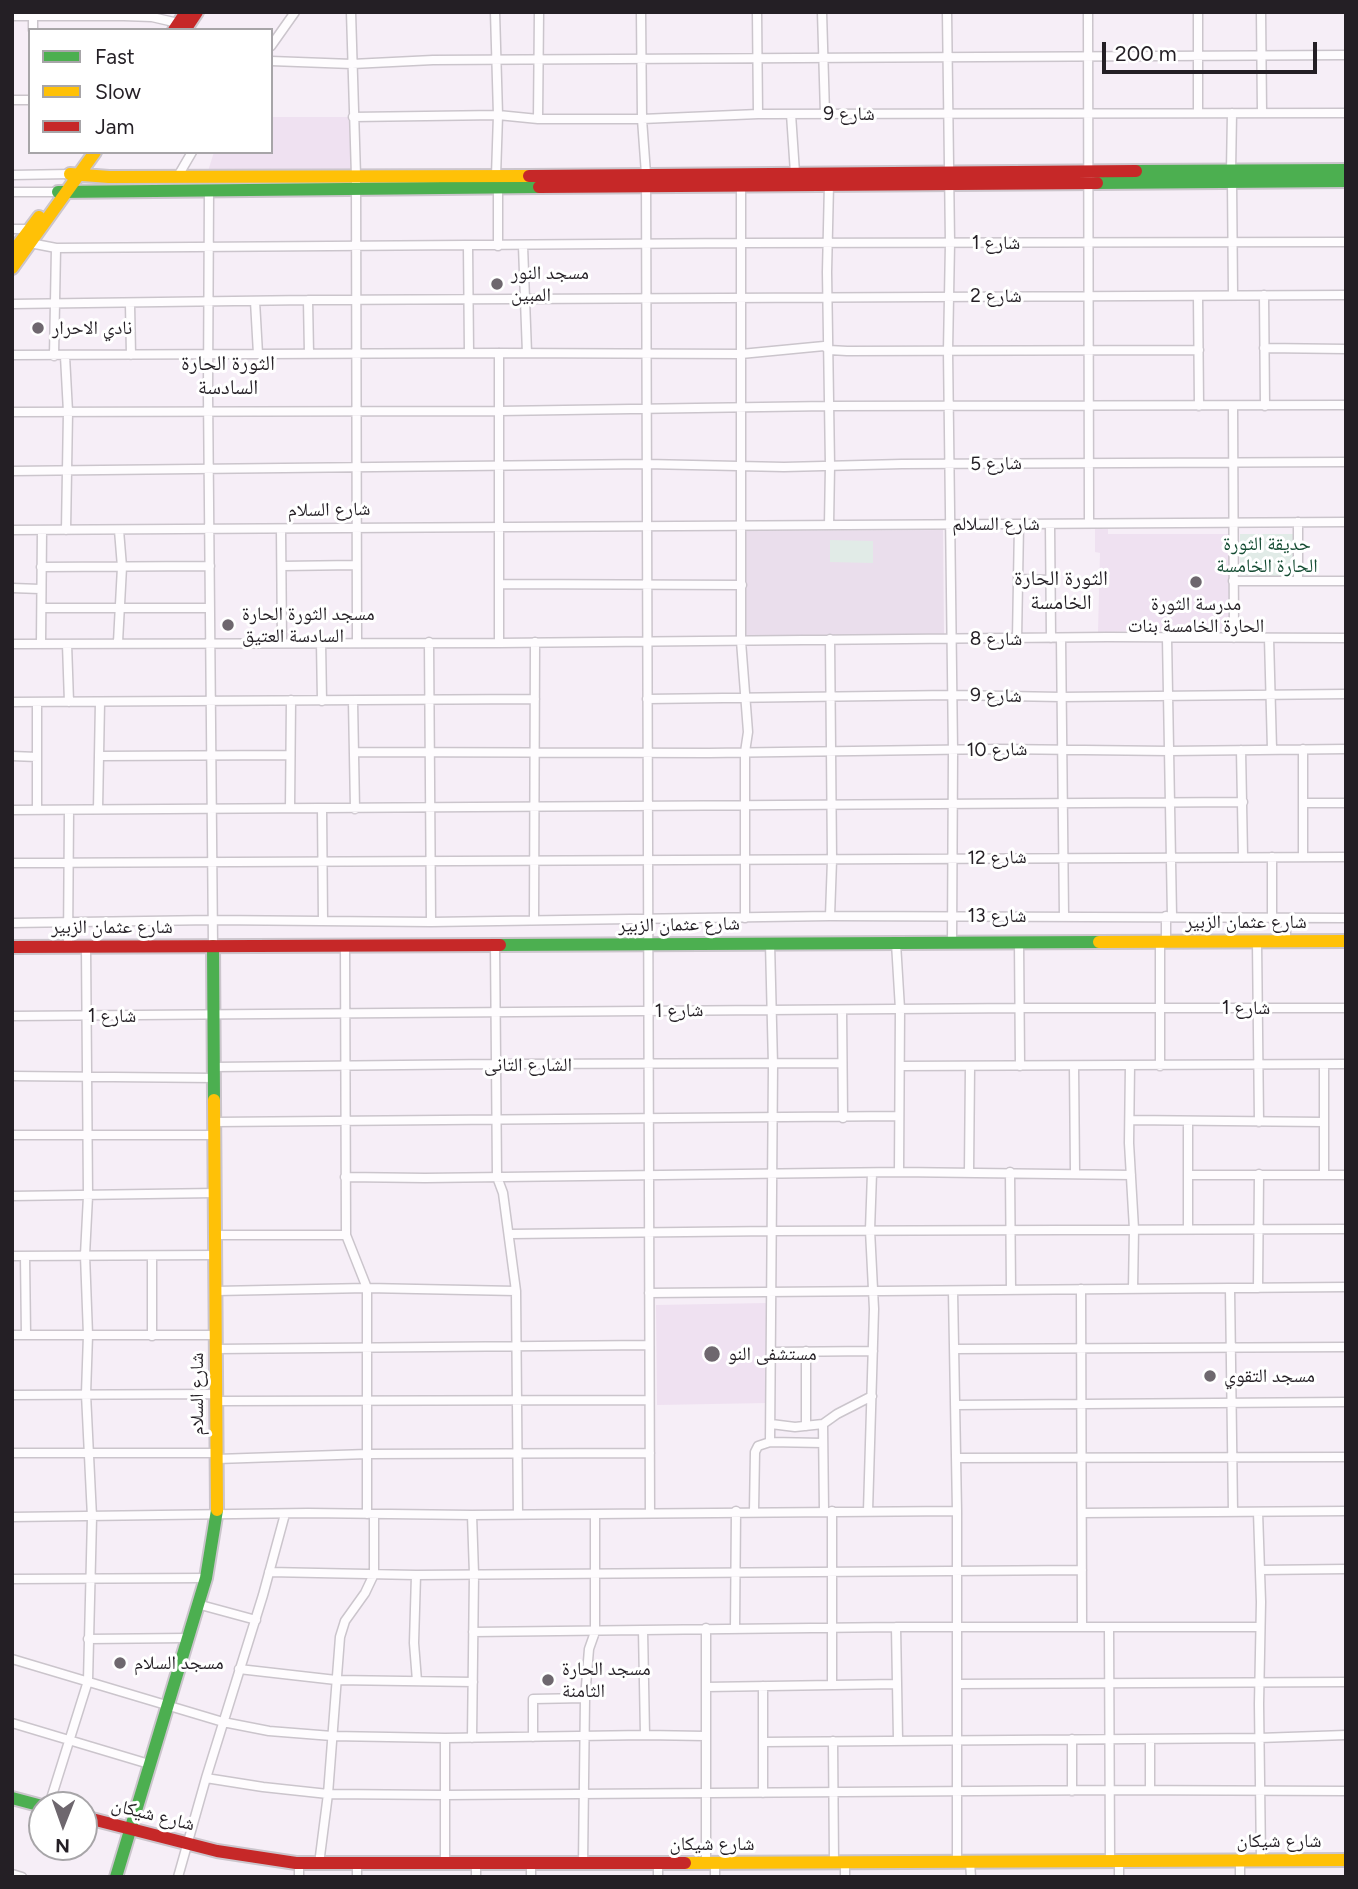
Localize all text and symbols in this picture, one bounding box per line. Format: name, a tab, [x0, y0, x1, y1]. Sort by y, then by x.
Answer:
legend	[28, 28, 273, 154]
scale bar	[1106, 28, 1321, 72]
text: 200 m	[1115, 41, 1177, 66]
text: Fast	[95, 44, 135, 69]
text: Slow	[95, 79, 141, 104]
street label: شارع 9	[823, 103, 875, 125]
text: Jam	[95, 114, 134, 139]
street label: شارع 1	[972, 232, 1020, 254]
place label: مسجد النور المبين	[511, 262, 589, 306]
marker: مسجد النور المبين	[489, 276, 505, 292]
street label: شارع 2	[970, 285, 1022, 307]
place label: نادي الاحرار	[52, 317, 132, 339]
marker: نادي الاحرار	[30, 320, 46, 336]
district label: الثورة الحارة السادسة	[181, 351, 275, 401]
street label: شارع 5	[970, 452, 1022, 476]
street label: شارع السلام	[287, 498, 371, 522]
street label: شارع السلالم	[952, 513, 1040, 535]
park label: حديقة الثورة الحارة الخامسة	[1216, 533, 1318, 577]
district label: الثورة الحارة الخامسة	[1014, 566, 1108, 616]
marker: مدرسة الثورة الحارة الخامسة بنات	[1188, 574, 1204, 590]
place label: مدرسة الثورة الحارة الخامسة بنات	[1128, 593, 1264, 637]
place label: مسجد الثورة الحارة السادسة العتيق	[242, 603, 375, 647]
marker: مسجد الثورة الحارة السادسة العتيق	[220, 617, 236, 633]
street label: شارع 8	[970, 628, 1022, 650]
street label: شارع 9	[970, 684, 1022, 708]
street label: شارع 10	[966, 738, 1028, 762]
street label: شارع 12	[967, 846, 1027, 870]
street label: شارع 13	[968, 905, 1026, 927]
street label: شارع عثمان الزبير	[1185, 911, 1307, 933]
street label: شارع عثمان الزبير	[618, 913, 740, 937]
street label: شارع عثمان الزبير	[51, 916, 173, 938]
street label: شارع 1	[1222, 997, 1270, 1019]
street label: شارع 1	[654, 999, 704, 1023]
street label: شارع 1	[88, 1005, 136, 1027]
street label: الشارع التانى	[484, 1054, 572, 1076]
place label: مستشفى النو	[728, 1343, 817, 1365]
marker: مستشفى النو	[702, 1344, 722, 1364]
street label: شارع السلام	[186, 1353, 208, 1435]
place label: مسجد التقوي	[1224, 1365, 1315, 1387]
marker: مسجد التقوي	[1202, 1368, 1218, 1384]
place label: مسجد السلام	[134, 1652, 224, 1674]
marker: مسجد السلام	[112, 1655, 128, 1671]
place label: مسجد الحارة الثامنة	[562, 1658, 651, 1702]
marker: مسجد الحارة الثامنة	[540, 1672, 556, 1688]
north arrow	[28, 1791, 98, 1861]
street label: شارع شيكان	[109, 1794, 197, 1836]
street label: شارع شيكان	[1237, 1830, 1321, 1852]
street label: شارع شيكان	[670, 1833, 754, 1855]
text: N	[55, 1834, 70, 1857]

